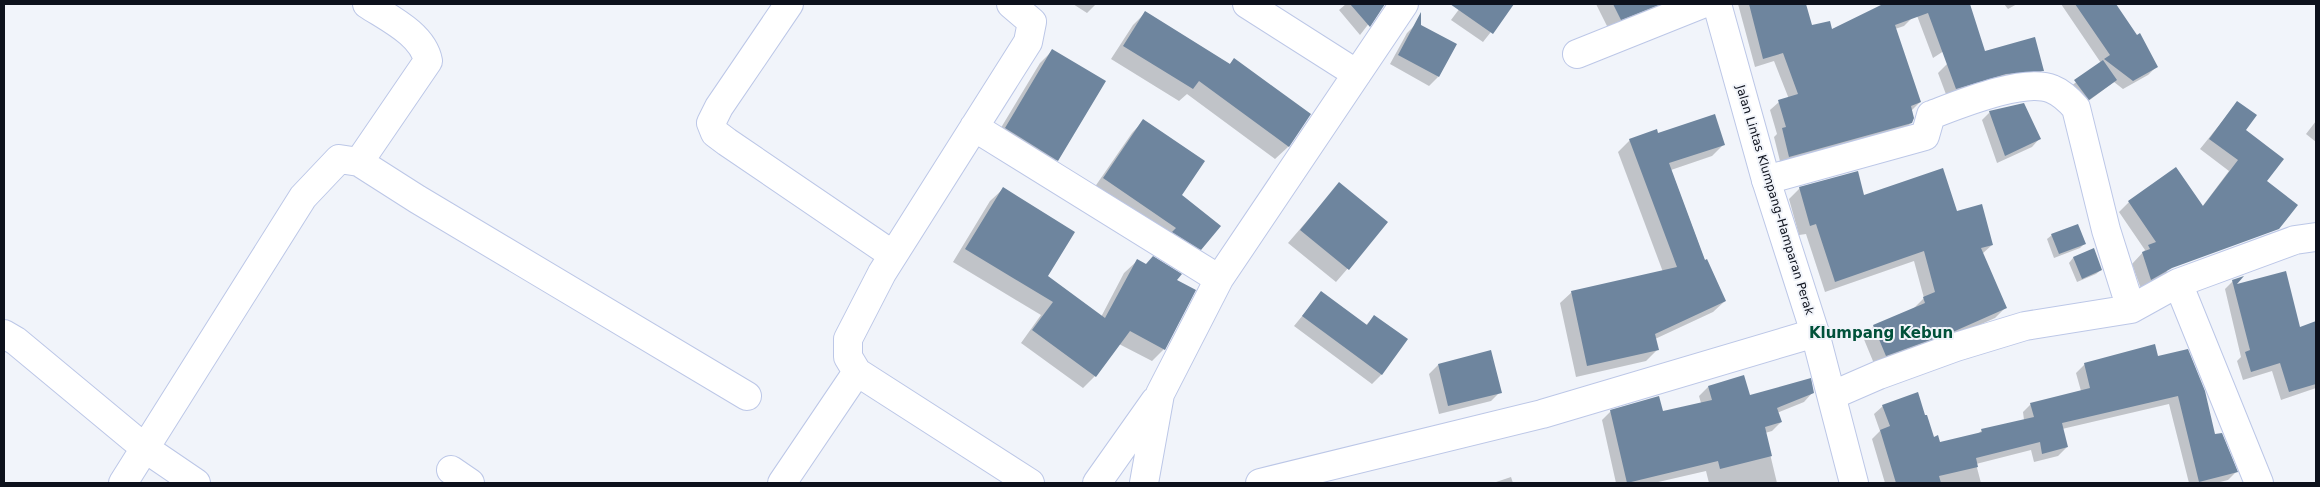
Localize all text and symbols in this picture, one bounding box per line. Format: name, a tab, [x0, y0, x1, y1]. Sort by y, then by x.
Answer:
street label: Jalan Lintas Klumpang–Hamparan Perak	[1733, 82, 1817, 317]
district label: Klumpang Kebun	[1809, 324, 1953, 342]

